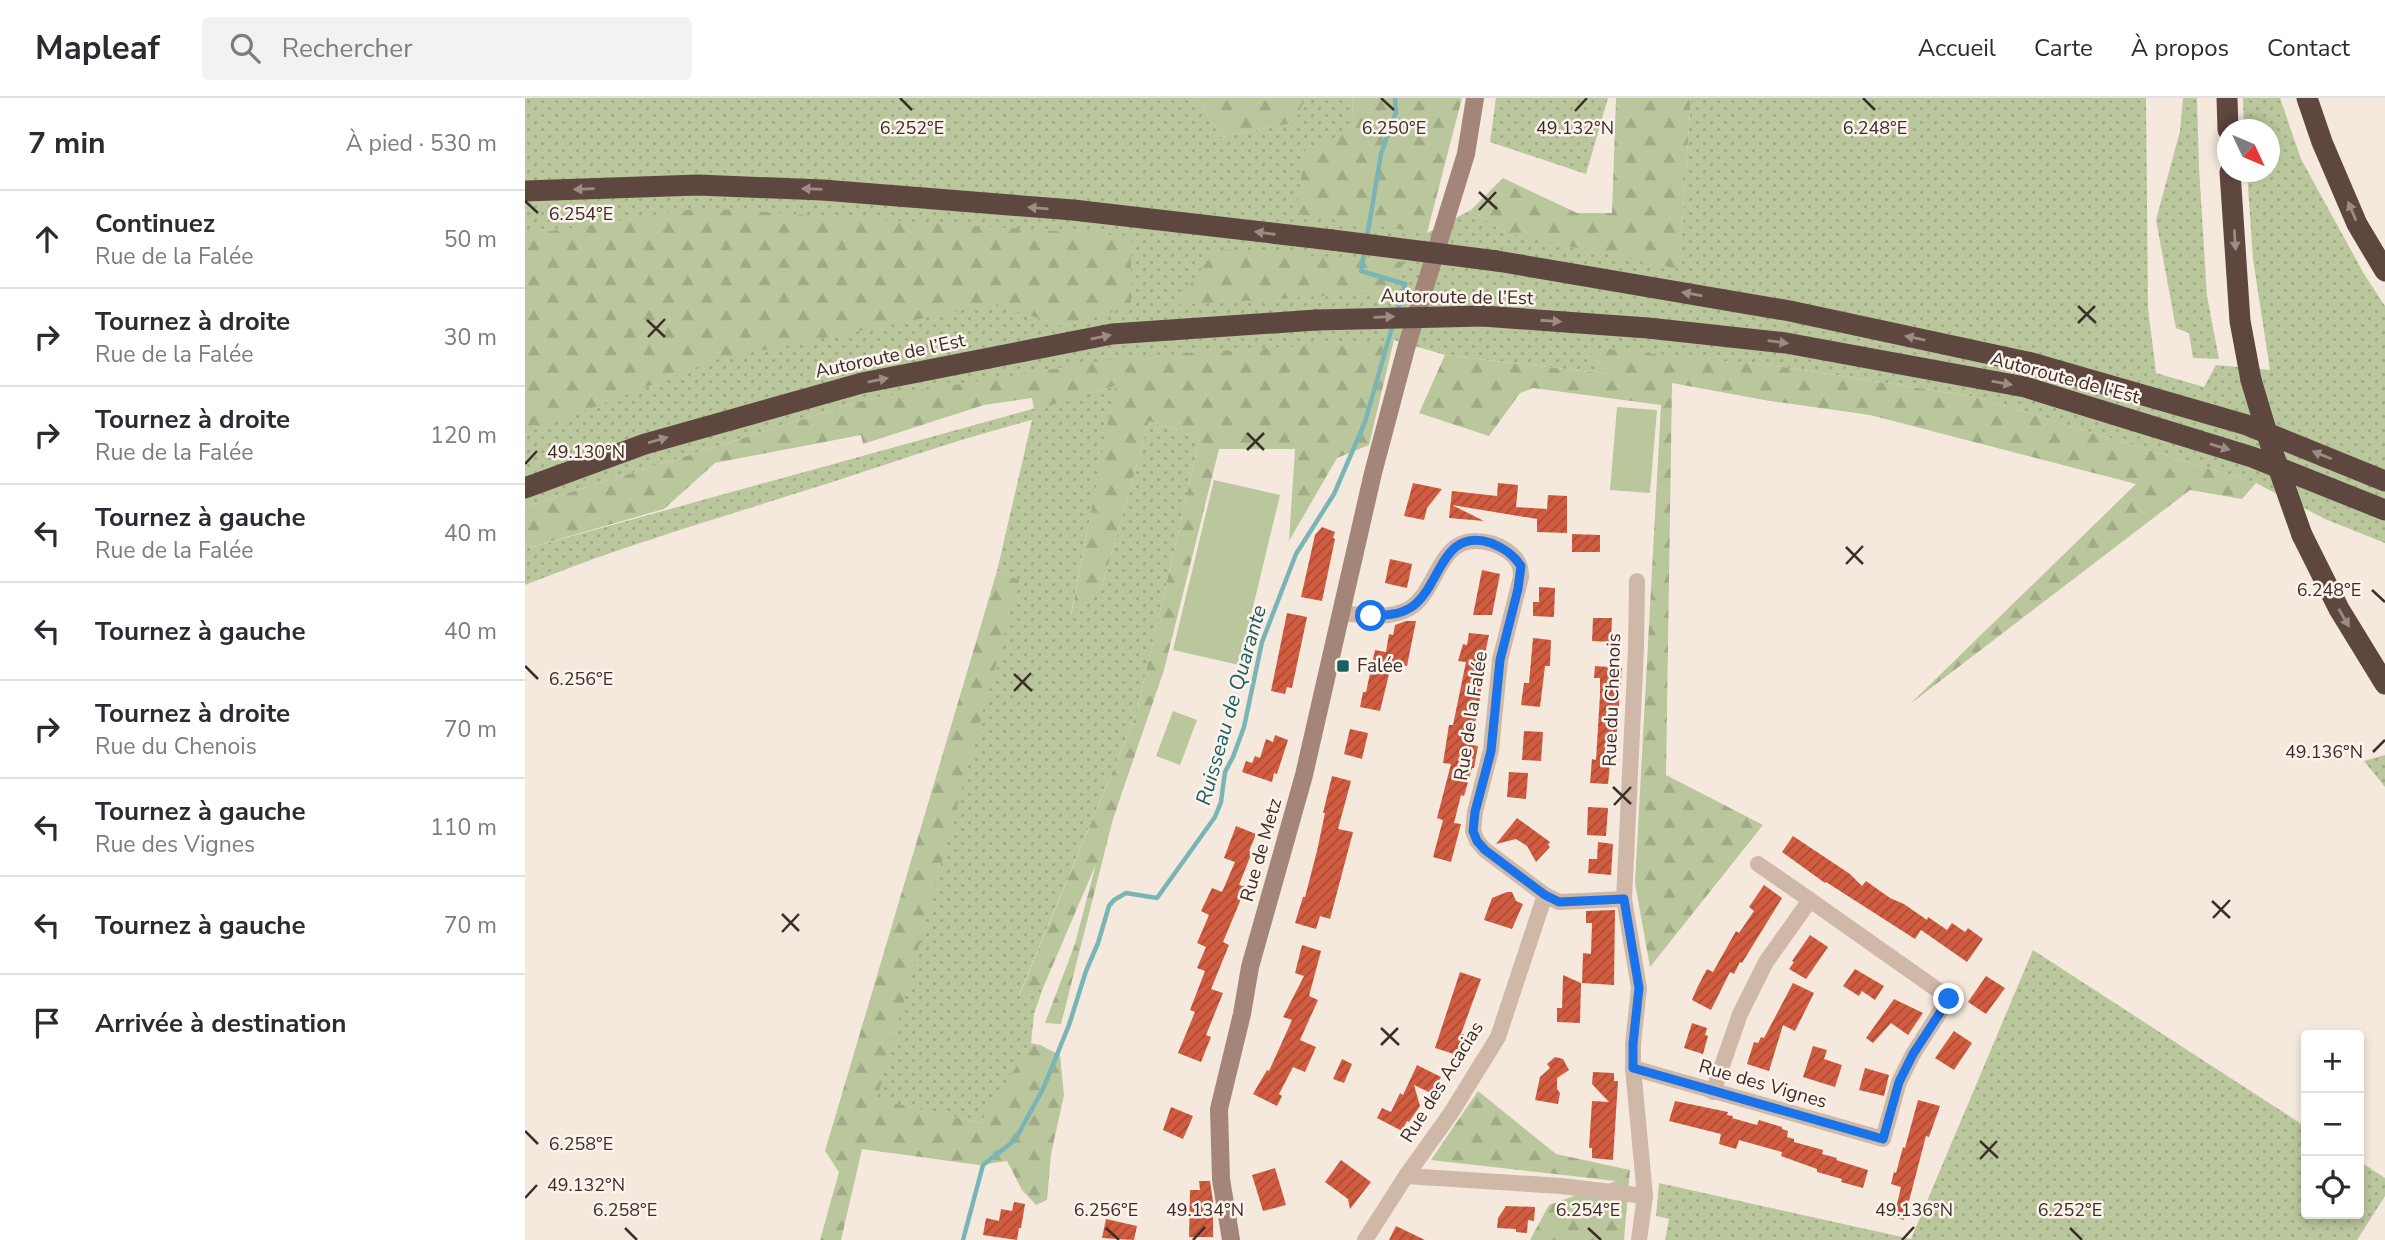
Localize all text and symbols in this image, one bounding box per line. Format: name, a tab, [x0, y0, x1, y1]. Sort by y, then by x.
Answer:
search box	[202, 17, 692, 80]
text: Mapleaf	[35, 26, 160, 71]
icon: search	[226, 29, 264, 67]
text: Rechercher	[282, 31, 412, 66]
text: Accueil	[1918, 32, 1996, 64]
text: Carte	[2034, 32, 2093, 64]
text: À propos	[2131, 32, 2229, 64]
text: Contact	[2267, 32, 2350, 64]
text: 6.252°E	[880, 116, 944, 140]
text: 6.250°E	[1362, 116, 1426, 140]
text: 49.132°N	[1536, 116, 1614, 140]
text: 6.248°E	[1843, 116, 1907, 140]
north arrow	[2217, 119, 2280, 182]
text: 7 min	[28, 123, 106, 164]
text: À pied · 530 m	[346, 128, 497, 159]
one-way arrow	[573, 184, 595, 195]
one-way arrow	[800, 184, 822, 195]
one-way arrow	[2346, 201, 2357, 222]
text: 6.254°E	[549, 202, 613, 226]
one-way arrow	[1027, 202, 1049, 213]
text: Continuez	[95, 206, 215, 241]
icon: ahead	[28, 220, 66, 258]
text: 50 m	[444, 224, 497, 255]
one-way arrow	[1253, 227, 1275, 238]
one-way arrow	[2230, 229, 2241, 251]
text: Rue de la Falée	[95, 241, 253, 272]
street label: Autoroute de l’Est	[1380, 283, 1534, 311]
one-way arrow	[1681, 289, 1703, 300]
text: Tournez à droite	[95, 304, 290, 339]
one-way arrow	[1374, 312, 1396, 323]
one-way arrow	[1541, 316, 1563, 327]
icon: right	[28, 318, 66, 356]
text: 30 m	[444, 322, 497, 353]
street label: Autoroute de l’Est	[812, 327, 968, 385]
one-way arrow	[1090, 331, 1112, 342]
one-way arrow	[1904, 332, 1926, 343]
one-way arrow	[1767, 337, 1789, 348]
text: Rue de la Falée	[95, 339, 253, 370]
street label: Autoroute de l’Est	[1988, 346, 2143, 410]
one-way arrow	[867, 374, 889, 385]
one-way arrow	[1991, 377, 2013, 388]
text: Tournez à droite	[95, 402, 290, 437]
icon: right	[28, 416, 66, 454]
text: 120 m	[430, 420, 497, 451]
one-way arrow	[647, 434, 669, 445]
text: Rue de la Falée	[95, 437, 253, 468]
text: 49.130°N	[547, 440, 625, 464]
one-way arrow	[2210, 442, 2231, 452]
one-way arrow	[2311, 450, 2332, 461]
text: Tournez à gauche	[95, 500, 306, 535]
icon: left	[28, 514, 66, 552]
text: 40 m	[444, 518, 497, 549]
text: Rue de la Falée	[95, 535, 253, 566]
text: 6.248°E	[2297, 578, 2361, 602]
route start	[1355, 600, 1386, 631]
water label: Ruisseau de Quarante	[1189, 602, 1273, 808]
one-way arrow	[2338, 608, 2350, 627]
icon: left	[28, 612, 66, 650]
text: Tournez à gauche	[95, 614, 306, 649]
text: 40 m	[444, 616, 497, 647]
street label: Rue du Chenois	[1597, 633, 1627, 767]
street label: Rue de la Falée	[1448, 649, 1494, 783]
place label: Falée	[1357, 653, 1403, 679]
marker: Falée	[1335, 658, 1351, 674]
text: 6.256°E	[549, 667, 613, 691]
text: Tournez à droite	[95, 696, 290, 731]
icon: right	[28, 710, 66, 748]
text: 70 m	[444, 714, 497, 745]
text: Rue du Chenois	[95, 731, 257, 762]
text: 49.136°N	[2285, 740, 2363, 764]
text: Tournez à gauche	[95, 794, 306, 829]
street label: Rue de Metz	[1234, 795, 1288, 905]
icon: left	[28, 808, 66, 846]
text: 110 m	[430, 812, 497, 843]
text: Rue des Vignes	[95, 829, 255, 860]
icon: left	[28, 906, 66, 944]
text: Tournez à gauche	[95, 908, 306, 943]
text: 70 m	[444, 910, 497, 941]
route end	[1933, 983, 1964, 1014]
icon: arrive	[28, 1004, 66, 1042]
text: Arrivée à destination	[95, 1006, 346, 1041]
street label: Rue des Acacias	[1394, 1016, 1490, 1148]
map controls	[2301, 1030, 2364, 1219]
button: +	[2301, 1030, 2364, 1093]
street label: Rue des Vignes	[1696, 1053, 1830, 1115]
button: −	[2301, 1093, 2364, 1156]
text: 6.258°E	[549, 1132, 613, 1156]
button: locate	[2301, 1156, 2364, 1219]
text: 49.132°N	[547, 1173, 625, 1197]
text: 6.258°E	[593, 1198, 657, 1222]
text: 6.256°E	[1074, 1198, 1138, 1222]
text: 49.134°N	[1166, 1198, 1244, 1222]
text: 6.254°E	[1556, 1198, 1620, 1222]
text: 49.136°N	[1875, 1198, 1953, 1222]
text: 6.252°E	[2038, 1198, 2102, 1222]

